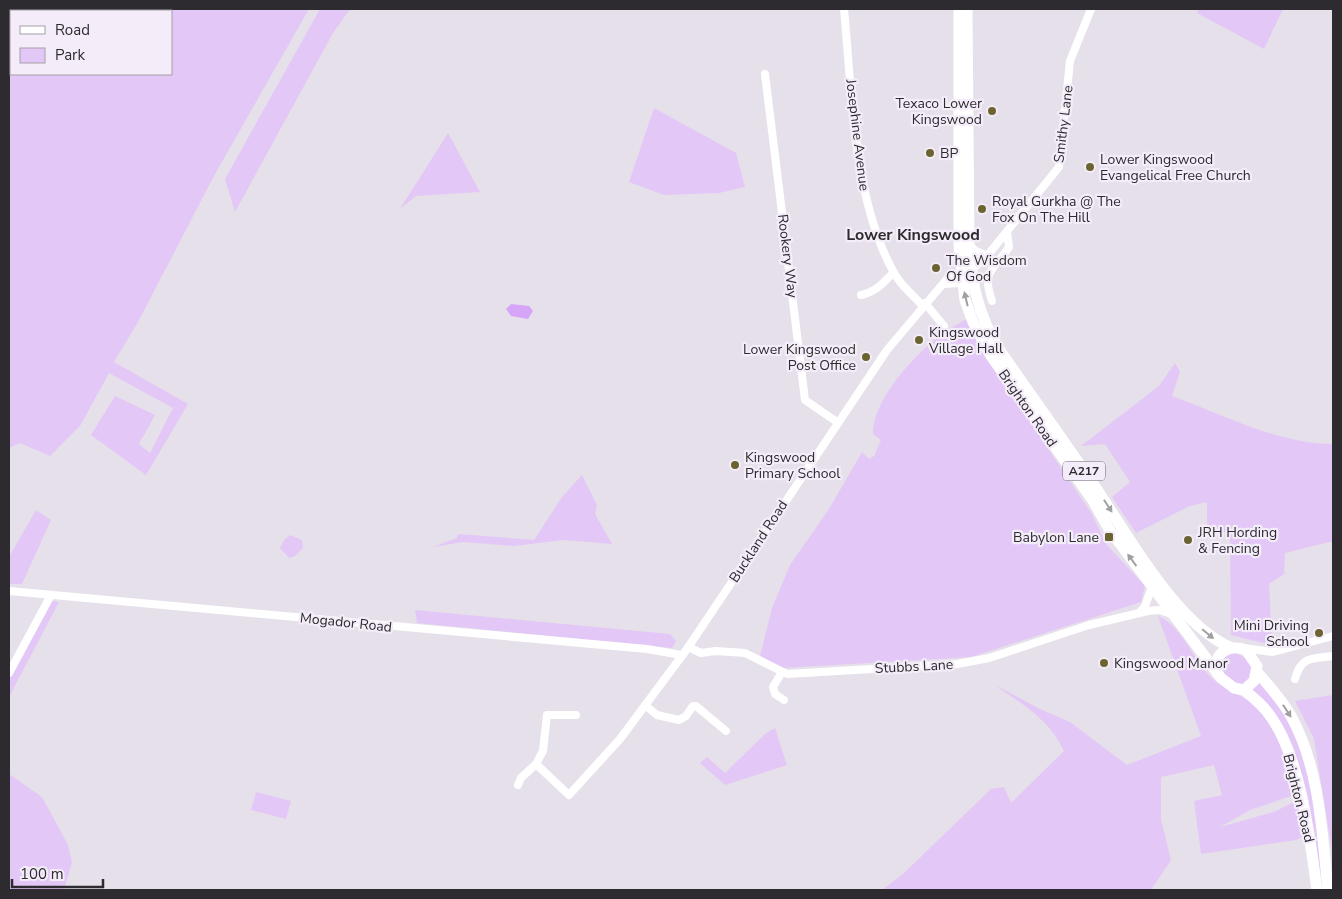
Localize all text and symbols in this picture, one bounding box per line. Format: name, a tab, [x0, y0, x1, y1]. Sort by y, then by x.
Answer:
legend	[10, 10, 172, 75]
text: Road	[55, 20, 90, 40]
text: Park	[55, 45, 85, 65]
street label: Josephine Avenue	[841, 77, 874, 192]
street label: Smithy Lane	[1049, 84, 1078, 164]
place label: Texaco Lower Kingswood	[895, 94, 982, 129]
marker: Texaco Lower Kingswood	[986, 105, 998, 117]
place label: BP	[940, 144, 958, 163]
marker: BP	[924, 147, 936, 159]
place label: Lower Kingswood Evangelical Free Church	[1100, 150, 1251, 185]
marker: Lower Kingswood Evangelical Free Church	[1084, 161, 1096, 173]
place label: Royal Gurkha @ The Fox On The Hill	[992, 192, 1121, 227]
marker: Royal Gurkha @ The Fox On The Hill	[976, 203, 988, 215]
street label: Rookery Way	[773, 213, 802, 300]
district label: Lower Kingswood	[846, 224, 980, 246]
place label: The Wisdom Of God	[946, 251, 1027, 286]
marker: The Wisdom Of God	[930, 262, 942, 274]
one-way arrow	[962, 292, 970, 307]
place label: Kingswood Village Hall	[928, 323, 1004, 358]
marker: Kingswood Village Hall	[913, 334, 925, 346]
place label: Lower Kingswood Post Office	[743, 340, 856, 375]
marker: Lower Kingswood Post Office	[860, 351, 872, 363]
street label: Brighton Road	[994, 366, 1061, 451]
place label: Kingswood Primary School	[745, 448, 841, 483]
marker: Kingswood Primary School	[729, 459, 741, 471]
road number: A217	[1063, 462, 1105, 481]
street label: Buckland Road	[725, 496, 792, 586]
one-way arrow	[1104, 500, 1113, 513]
place label: JRH Hording & Fencing	[1197, 523, 1277, 558]
place label: Babylon Lane	[1013, 528, 1099, 547]
marker: Babylon Lane	[1103, 531, 1115, 543]
marker: JRH Hording & Fencing	[1182, 534, 1194, 546]
one-way arrow	[1127, 553, 1137, 567]
street label: Mogador Road	[299, 608, 393, 637]
place label: Mini Driving School	[1234, 616, 1310, 651]
marker: Mini Driving School	[1313, 627, 1325, 639]
one-way arrow	[1202, 628, 1215, 639]
place label: Kingswood Manor	[1114, 654, 1228, 673]
street label: Stubbs Lane	[874, 655, 954, 678]
marker: Kingswood Manor	[1098, 657, 1110, 669]
one-way arrow	[1282, 704, 1292, 717]
street label: Brighton Road	[1278, 752, 1319, 844]
scale bar	[12, 856, 104, 888]
text: 100 m	[20, 864, 64, 884]

